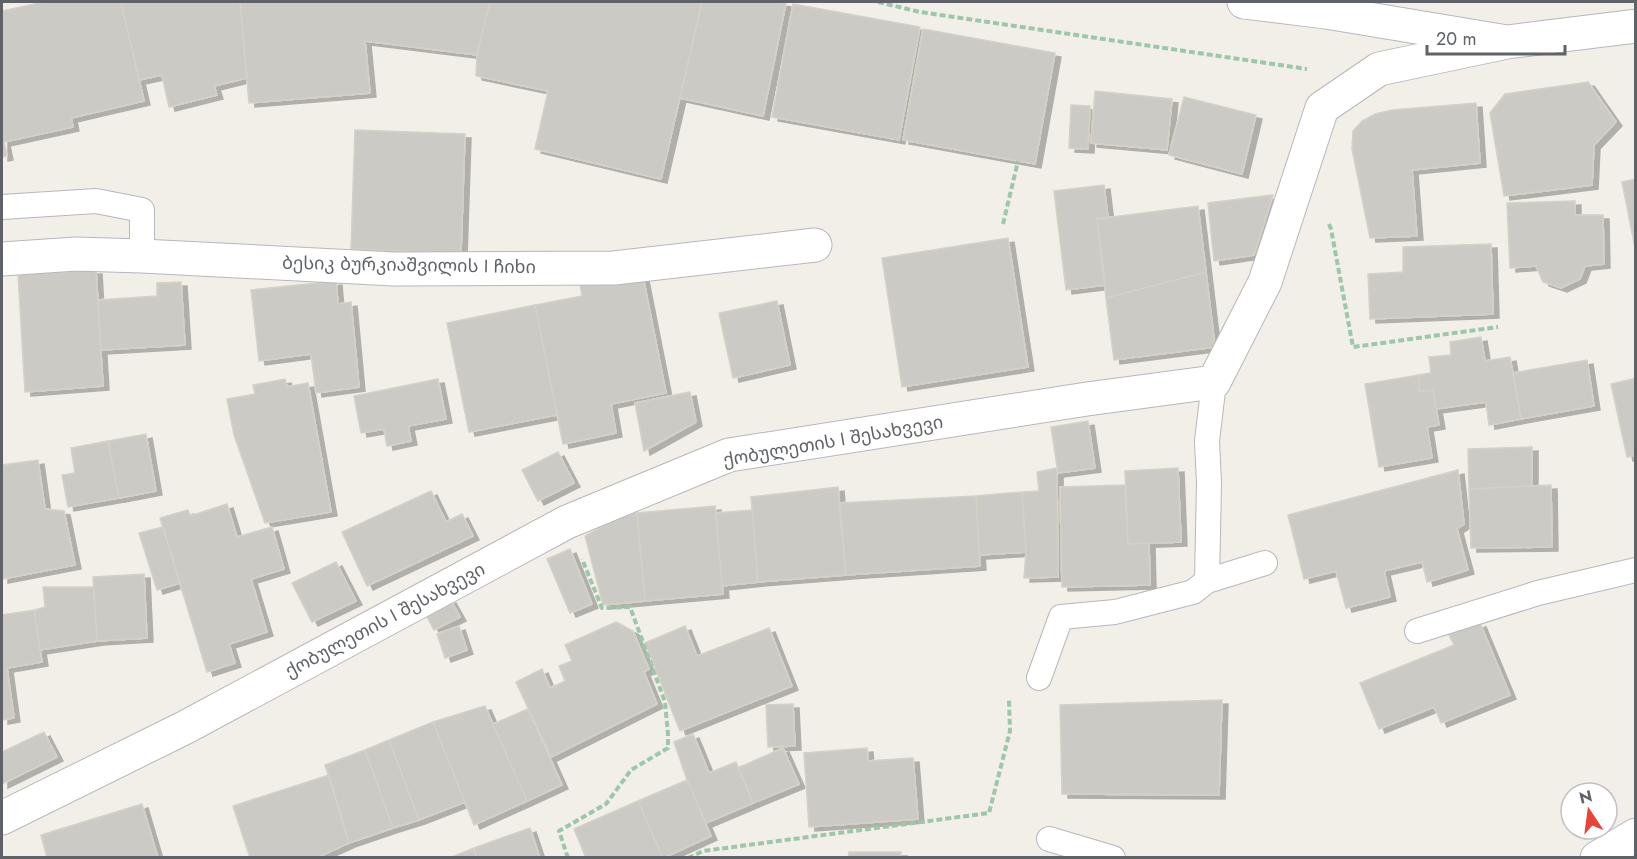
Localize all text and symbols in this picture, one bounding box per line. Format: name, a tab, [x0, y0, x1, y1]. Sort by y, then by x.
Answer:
scale bar	[1427, 18, 1565, 56]
text: 20 m	[1436, 26, 1476, 52]
street label: ბესიკ ბურკიაშვილის I ჩიხი	[282, 250, 536, 280]
street label: ქობულეთის I შესახვევი	[721, 409, 945, 473]
street label: ქობულეთის I შესახვევი	[280, 556, 490, 684]
north arrow	[1559, 781, 1619, 841]
text: N	[1577, 784, 1595, 810]

